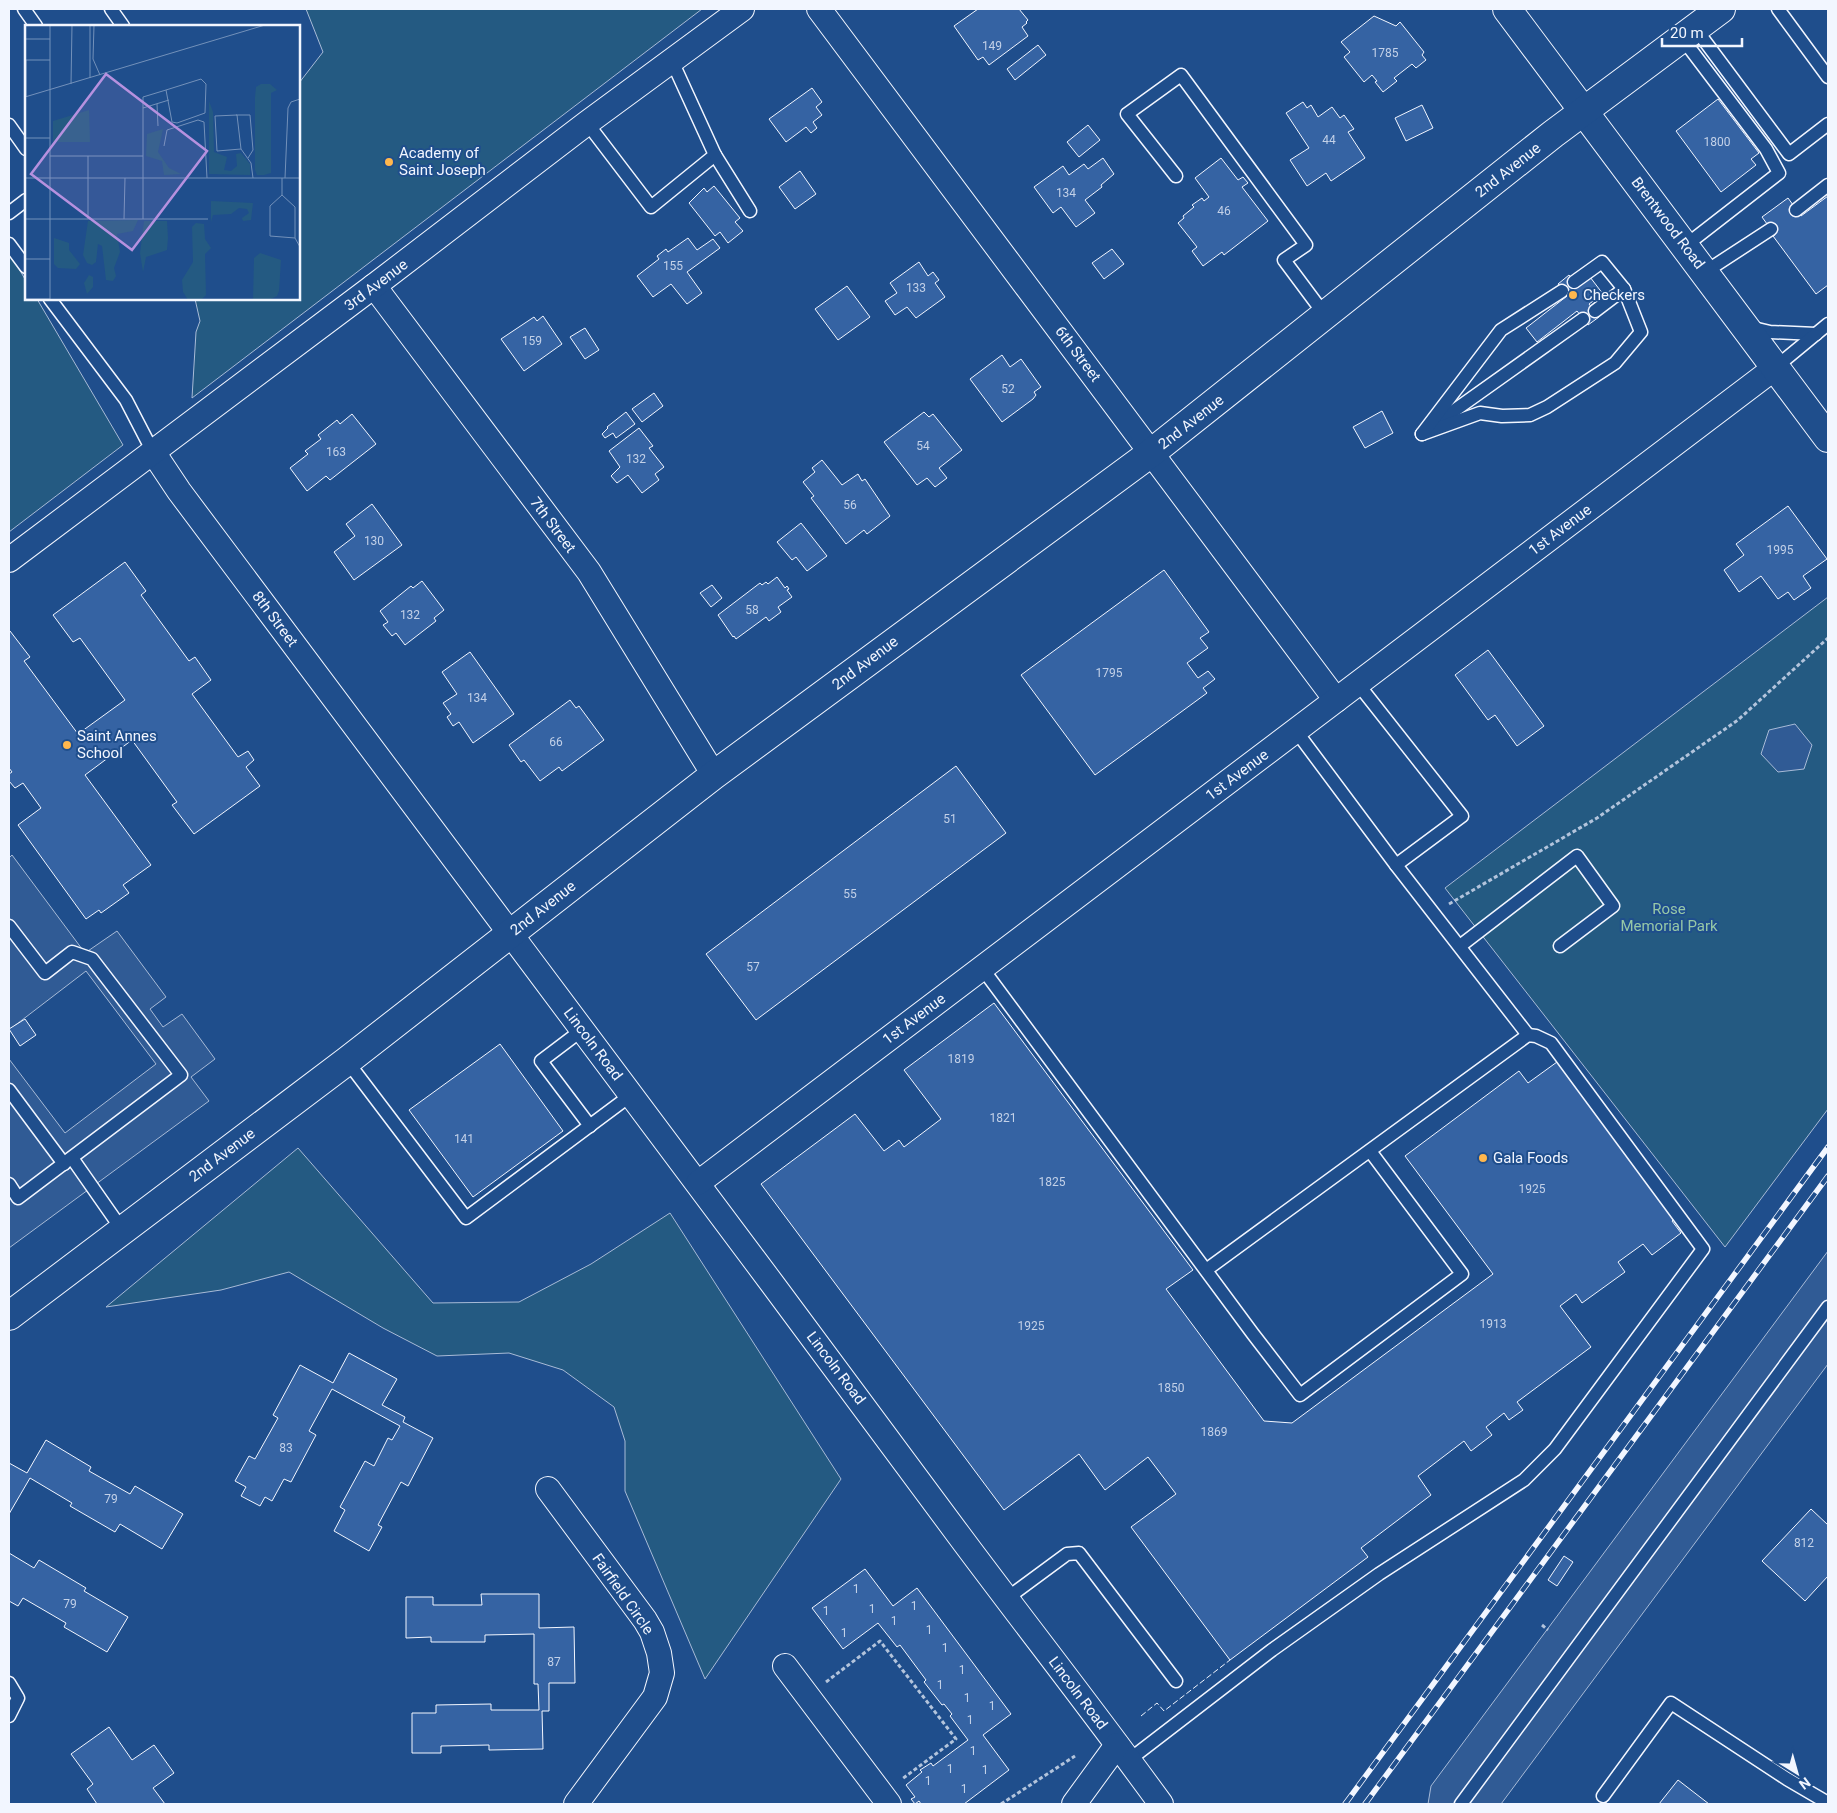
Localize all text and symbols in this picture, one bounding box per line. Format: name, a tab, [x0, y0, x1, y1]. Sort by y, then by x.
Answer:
scale bar	[1662, 15, 1742, 47]
text: 20 m	[1670, 24, 1704, 42]
inset map	[25, 25, 300, 300]
house number: 149	[982, 39, 1002, 53]
house number: 1785	[1372, 46, 1399, 60]
house number: 44	[1322, 133, 1336, 147]
house number: 1800	[1704, 135, 1731, 149]
street label: 2nd Avenue	[1472, 139, 1544, 201]
place label: Academy of Saint Joseph	[399, 144, 486, 179]
marker: Academy of Saint Joseph	[383, 156, 395, 168]
street label: Brentwood Road	[1628, 173, 1708, 273]
house number: 134	[1056, 186, 1076, 200]
house number: 46	[1217, 204, 1231, 218]
street label: 3rd Avenue	[341, 255, 411, 315]
house number: 155	[663, 259, 683, 273]
house number: 133	[906, 281, 926, 295]
place label: Checkers	[1583, 286, 1645, 304]
marker: Checkers	[1567, 289, 1579, 301]
street label: 6th Street	[1051, 323, 1105, 385]
house number: 159	[522, 334, 542, 348]
house number: 52	[1001, 382, 1015, 396]
street label: 2nd Avenue	[1155, 391, 1227, 453]
house number: 54	[916, 439, 930, 453]
house number: 163	[326, 445, 346, 459]
house number: 132	[626, 452, 646, 466]
street label: 7th Street	[526, 494, 580, 556]
house number: 56	[843, 498, 857, 512]
street label: 1st Avenue	[1525, 501, 1595, 559]
house number: 130	[364, 534, 384, 548]
house number: 1995	[1767, 543, 1794, 557]
street label: 8th Street	[248, 588, 302, 650]
house number: 58	[745, 603, 759, 617]
house number: 132	[400, 608, 420, 622]
street label: 2nd Avenue	[828, 632, 902, 694]
house number: 1795	[1096, 666, 1123, 680]
house number: 134	[467, 691, 487, 705]
place label: Saint Annes School	[77, 727, 157, 762]
house number: 66	[549, 735, 563, 749]
marker: Saint Annes School	[61, 739, 73, 751]
street label: 1st Avenue	[1202, 746, 1272, 804]
house number: 51	[943, 812, 957, 826]
street label: 2nd Avenue	[507, 877, 579, 939]
house number: 55	[843, 887, 857, 901]
park label: Rose Memorial Park	[1620, 900, 1718, 935]
house number: 57	[746, 960, 760, 974]
street label: 1st Avenue	[879, 990, 949, 1048]
street label: Lincoln Road	[560, 1004, 626, 1084]
house number: 1819	[948, 1052, 974, 1066]
house number: 1821	[990, 1111, 1016, 1125]
street label: 2nd Avenue	[185, 1124, 259, 1186]
house number: 141	[454, 1132, 474, 1146]
place label: Gala Foods	[1493, 1149, 1568, 1167]
marker: Gala Foods	[1477, 1152, 1489, 1164]
house number: 1825	[1039, 1175, 1066, 1189]
house number: 1925	[1519, 1182, 1546, 1196]
house number: 1913	[1480, 1317, 1506, 1331]
house number: 1925	[1018, 1319, 1045, 1333]
street label: Lincoln Road	[803, 1328, 869, 1408]
house number: 1850	[1158, 1381, 1185, 1395]
house number: 1869	[1201, 1425, 1227, 1439]
house number: 83	[279, 1441, 293, 1455]
house number: 79	[104, 1492, 118, 1506]
house number: 812	[1794, 1536, 1814, 1550]
street label: Fairfield Circle	[588, 1550, 658, 1638]
house number: 1	[853, 1582, 859, 1596]
house number: 79	[63, 1597, 77, 1611]
house number: 1	[911, 1599, 917, 1613]
house number: 1	[869, 1602, 875, 1616]
house number: 1	[823, 1604, 829, 1618]
house number: 1	[891, 1614, 897, 1628]
house number: 1	[926, 1623, 932, 1637]
house number: 1	[841, 1626, 847, 1640]
house number: 1	[942, 1641, 948, 1655]
street label: Lincoln Road	[1045, 1653, 1111, 1733]
house number: 87	[547, 1655, 561, 1669]
house number: 1	[959, 1663, 965, 1677]
house number: 1	[937, 1678, 943, 1692]
house number: 1	[964, 1691, 970, 1705]
house number: 1	[989, 1699, 995, 1713]
house number: 1	[967, 1713, 973, 1727]
house number: 1	[970, 1744, 976, 1758]
north arrow	[1772, 1748, 1822, 1798]
house number: 1	[947, 1762, 953, 1776]
house number: 1	[982, 1763, 988, 1777]
house number: 1	[925, 1774, 931, 1788]
text: N	[1796, 1774, 1814, 1793]
house number: 1	[961, 1782, 967, 1796]

